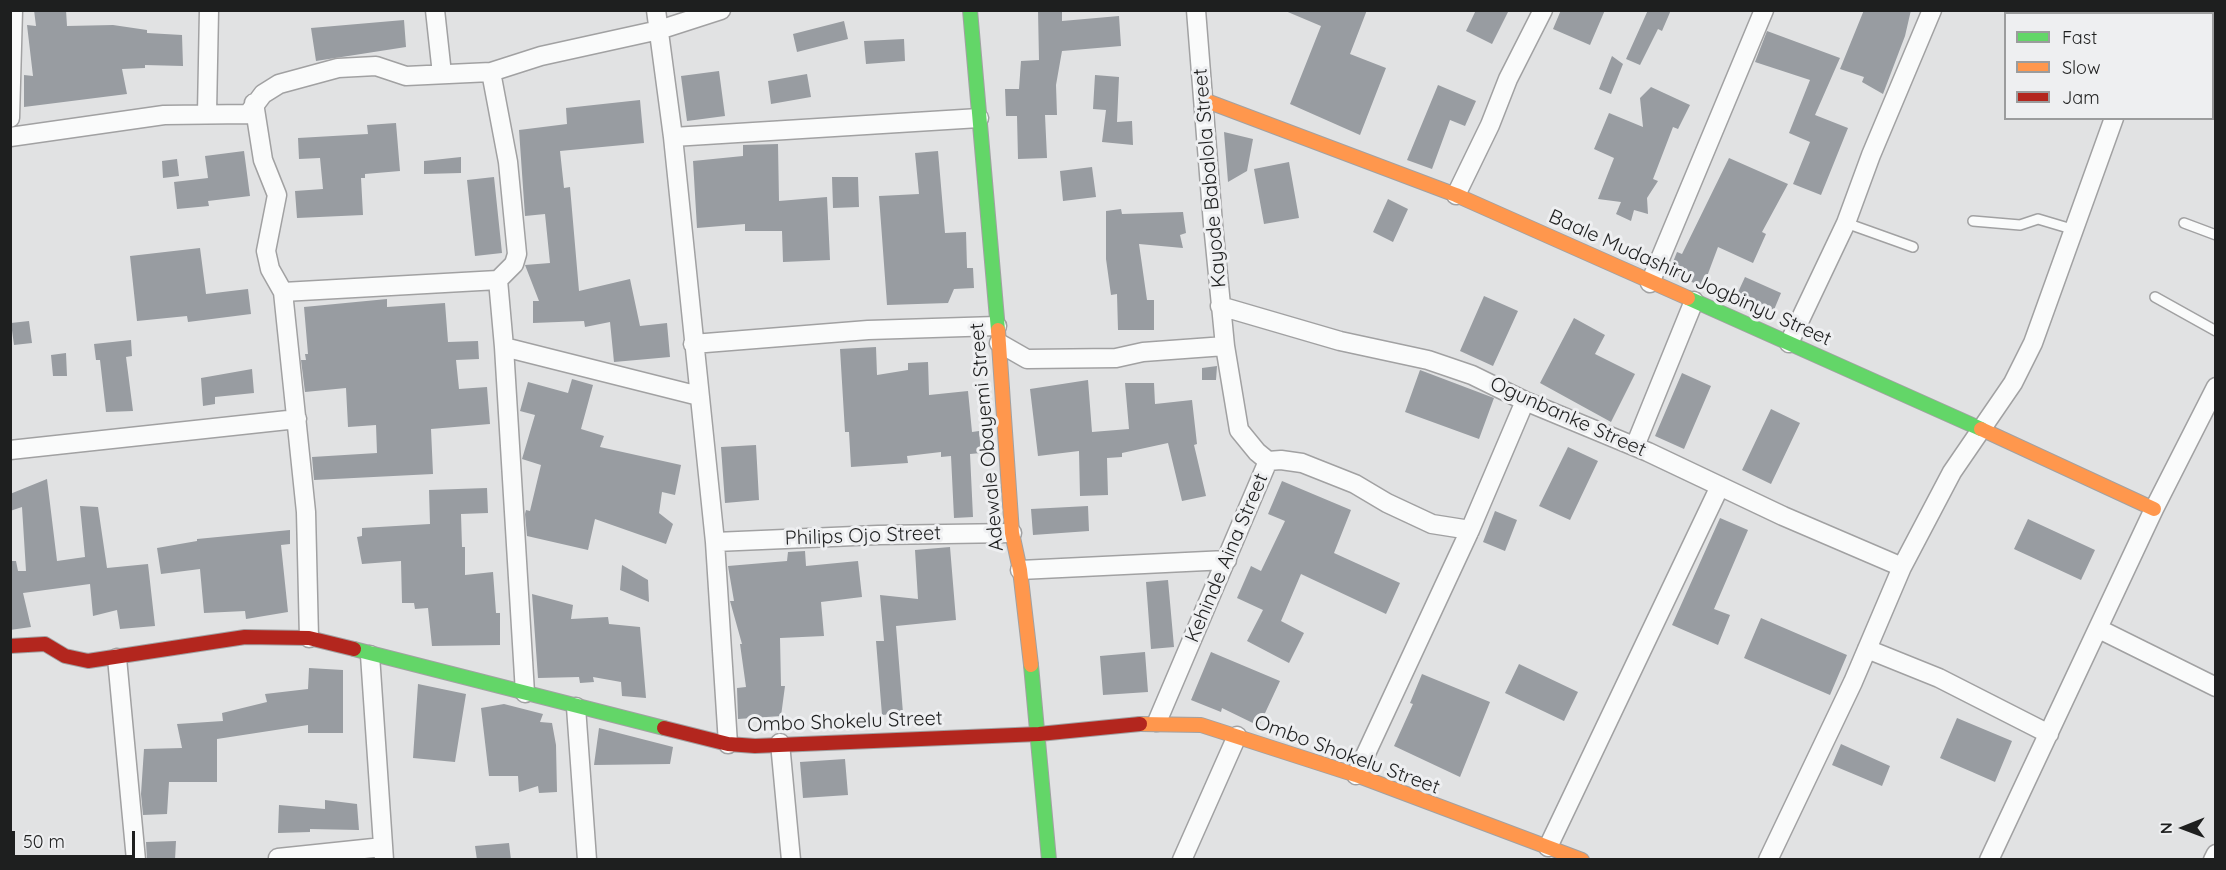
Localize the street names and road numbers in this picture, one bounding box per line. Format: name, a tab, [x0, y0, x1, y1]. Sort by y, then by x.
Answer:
street label: Kayode Babalola Street	[1188, 67, 1232, 289]
street label: Baale Mudashiru Jogbinyu Street	[1545, 205, 1835, 351]
street label: Adewale Obayemi Street	[965, 322, 1009, 552]
street label: Ogunbanke Street	[1486, 372, 1650, 462]
street label: Kehinde Aina Street	[1180, 470, 1274, 646]
street label: Philips Ojo Street	[784, 521, 942, 551]
street label: Ombo Shokelu Street	[747, 707, 943, 737]
street label: Ombo Shokelu Street	[1251, 710, 1443, 800]

